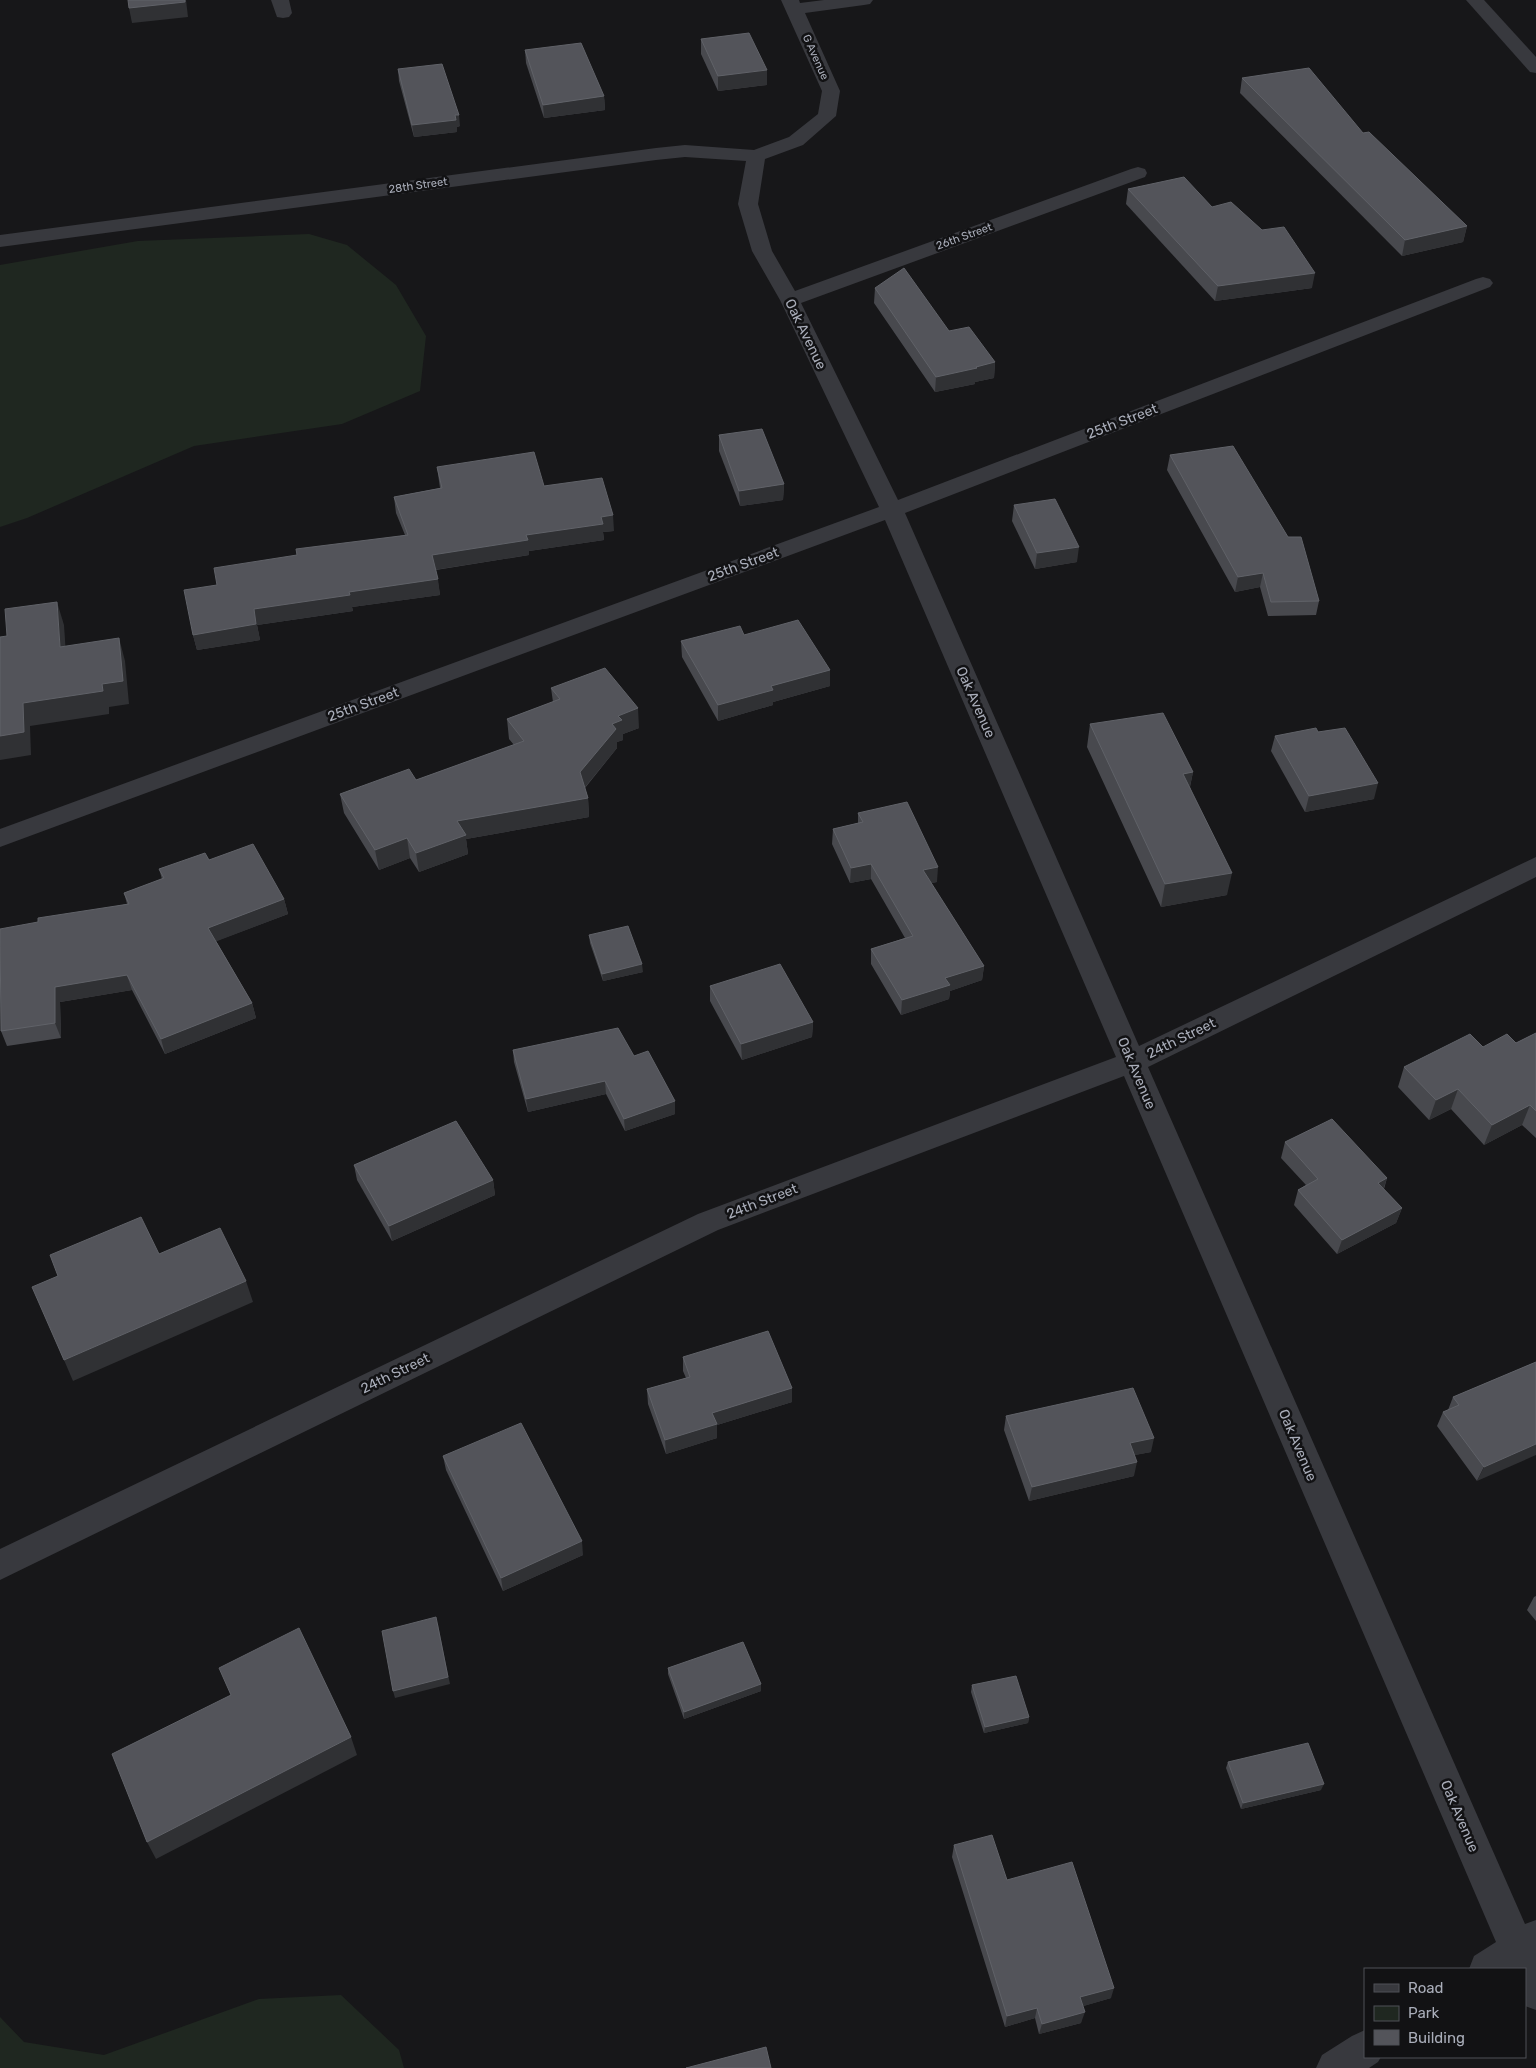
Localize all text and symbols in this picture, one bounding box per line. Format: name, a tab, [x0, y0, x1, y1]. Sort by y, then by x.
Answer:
street label: G Avenue	[800, 32, 831, 82]
street label: 28th Street	[388, 175, 449, 196]
street label: 26th Street	[934, 220, 995, 253]
street label: Oak Avenue	[781, 296, 830, 372]
street label: 25th Street	[1084, 400, 1160, 443]
street label: 25th Street	[705, 544, 782, 585]
street label: Oak Avenue	[952, 664, 999, 741]
street label: 25th Street	[325, 684, 402, 725]
street label: 24th Street	[1144, 1014, 1219, 1062]
street label: Oak Avenue	[1114, 1035, 1159, 1112]
street label: 24th Street	[724, 1180, 801, 1223]
street label: 24th Street	[358, 1349, 433, 1397]
street label: Oak Avenue	[1275, 1407, 1320, 1484]
street label: Oak Avenue	[1437, 1778, 1482, 1855]
legend	[1364, 1968, 1526, 2058]
text: Road	[1408, 1979, 1444, 1997]
text: Park	[1408, 2004, 1439, 2022]
text: Building	[1408, 2029, 1465, 2047]

